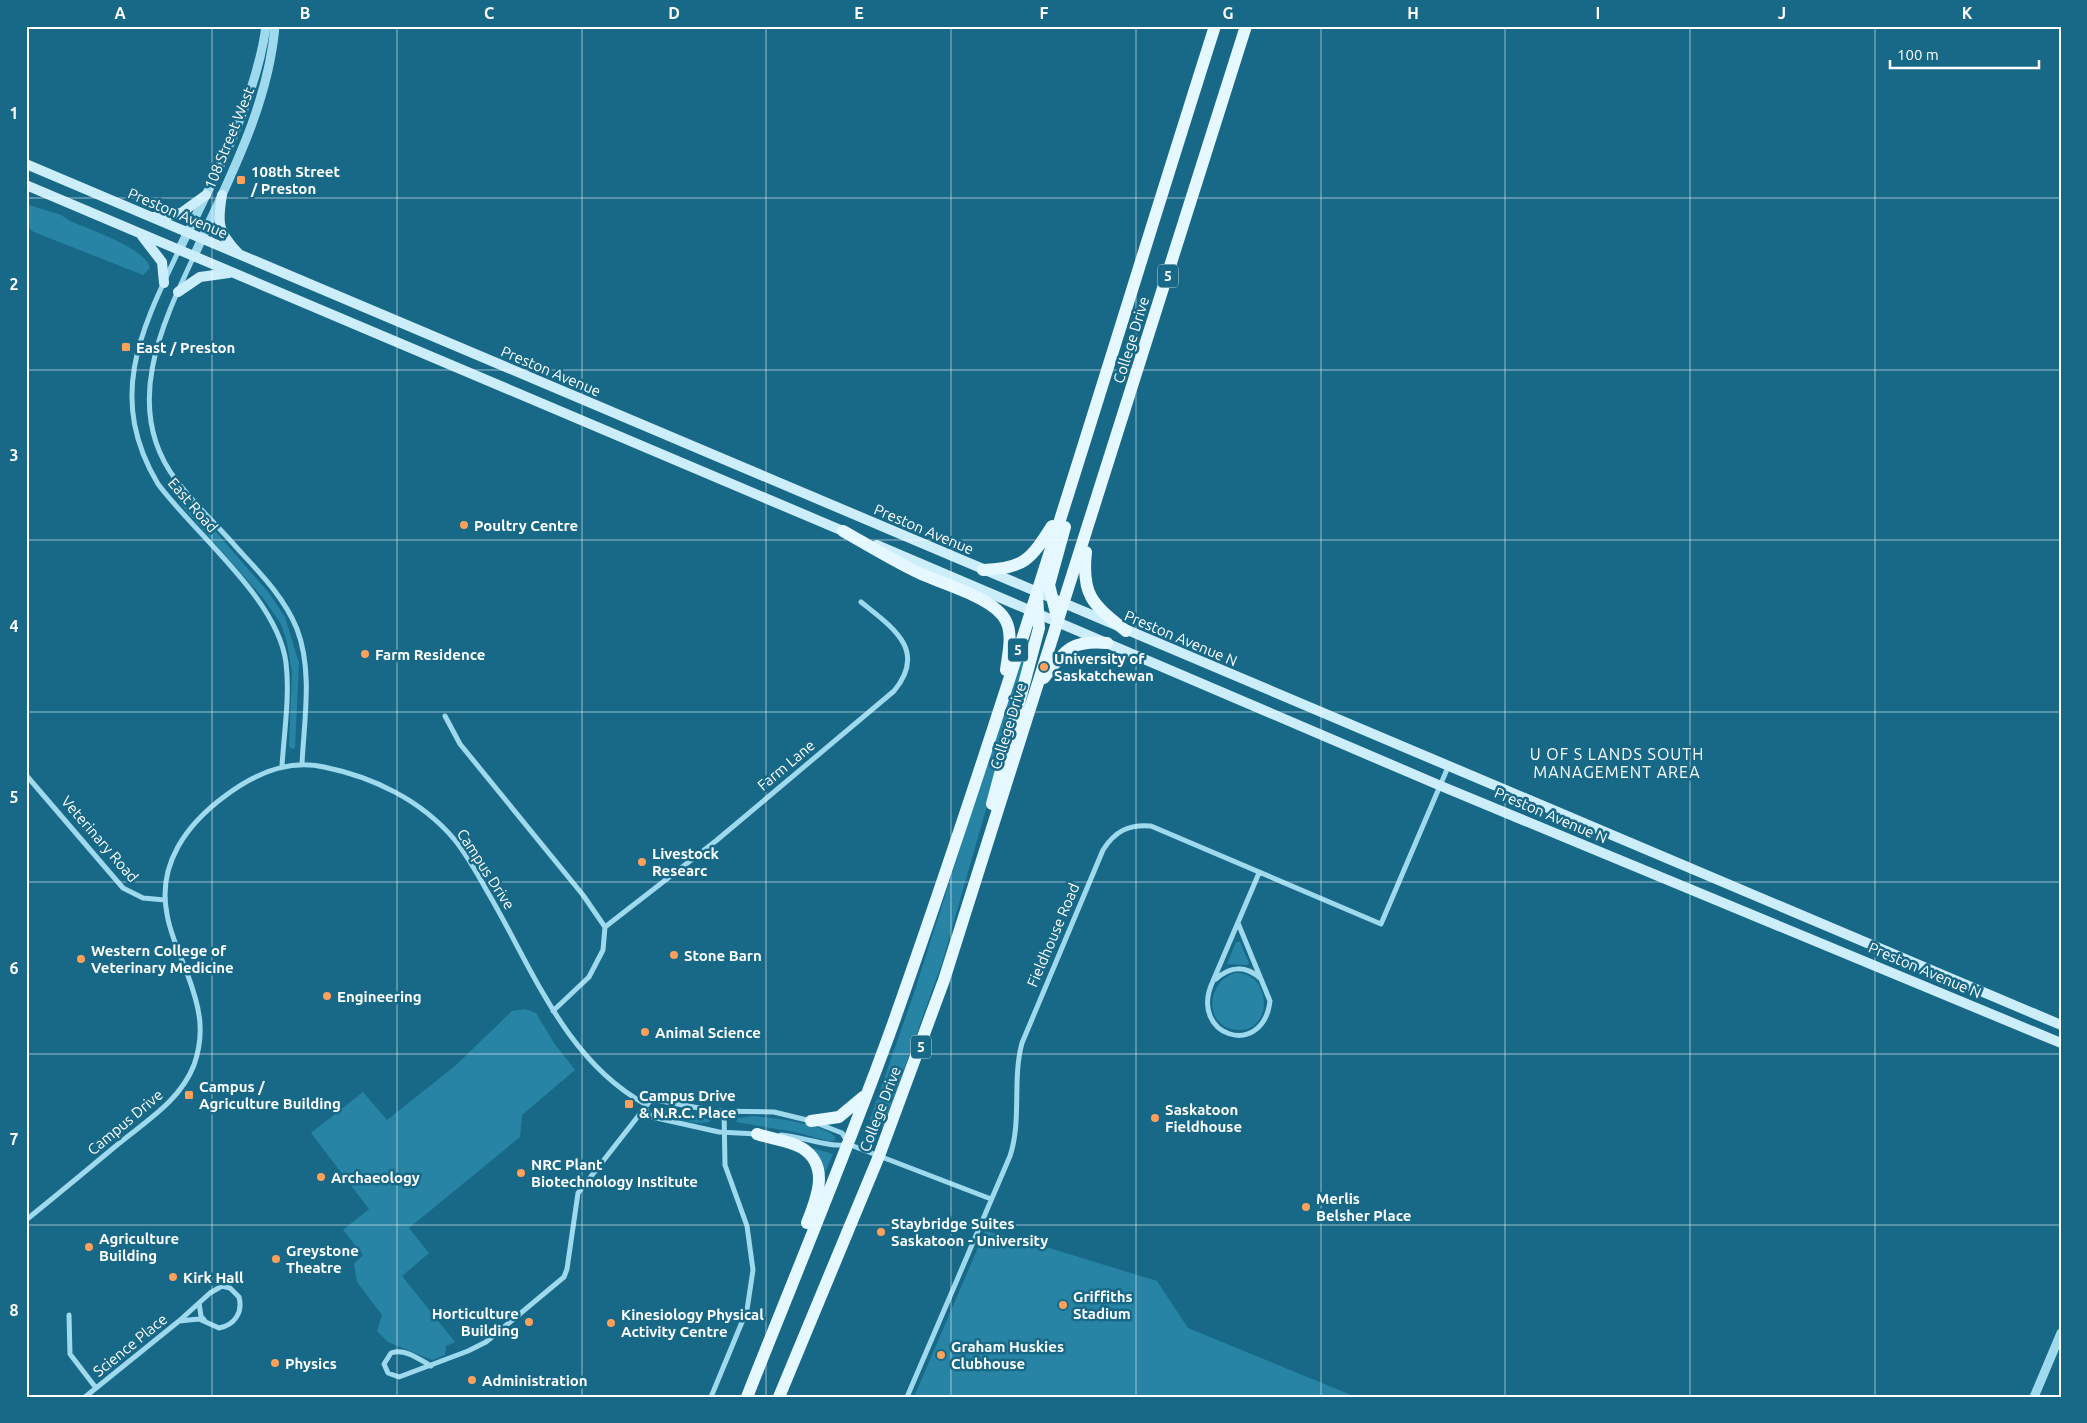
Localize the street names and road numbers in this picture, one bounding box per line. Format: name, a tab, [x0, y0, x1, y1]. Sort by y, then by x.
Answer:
street label: 108 Street West	[201, 84, 257, 191]
street label: Preston Avenue	[126, 184, 230, 242]
road number: 5	[1158, 264, 1178, 288]
street label: College Drive	[1110, 295, 1152, 385]
street label: Preston Avenue	[499, 342, 603, 400]
street label: East Road	[165, 474, 221, 536]
street label: Preston Avenue	[872, 500, 976, 558]
street label: Preston Avenue N	[1122, 607, 1240, 669]
road number: 5	[1008, 638, 1028, 662]
street label: College Drive	[987, 681, 1029, 771]
street label: Farm Lane	[754, 736, 818, 794]
street label: Preston Avenue N	[1492, 784, 1610, 846]
street label: Veterinary Road	[58, 793, 142, 885]
street label: Campus Drive	[454, 826, 518, 912]
street label: Fieldhouse Road	[1023, 880, 1083, 990]
street label: Preston Avenue N	[1866, 939, 1984, 1001]
road number: 5	[911, 1036, 931, 1058]
street label: College Drive	[856, 1064, 904, 1154]
street label: Campus Drive	[84, 1086, 166, 1158]
street label: Science Place	[90, 1310, 170, 1380]

